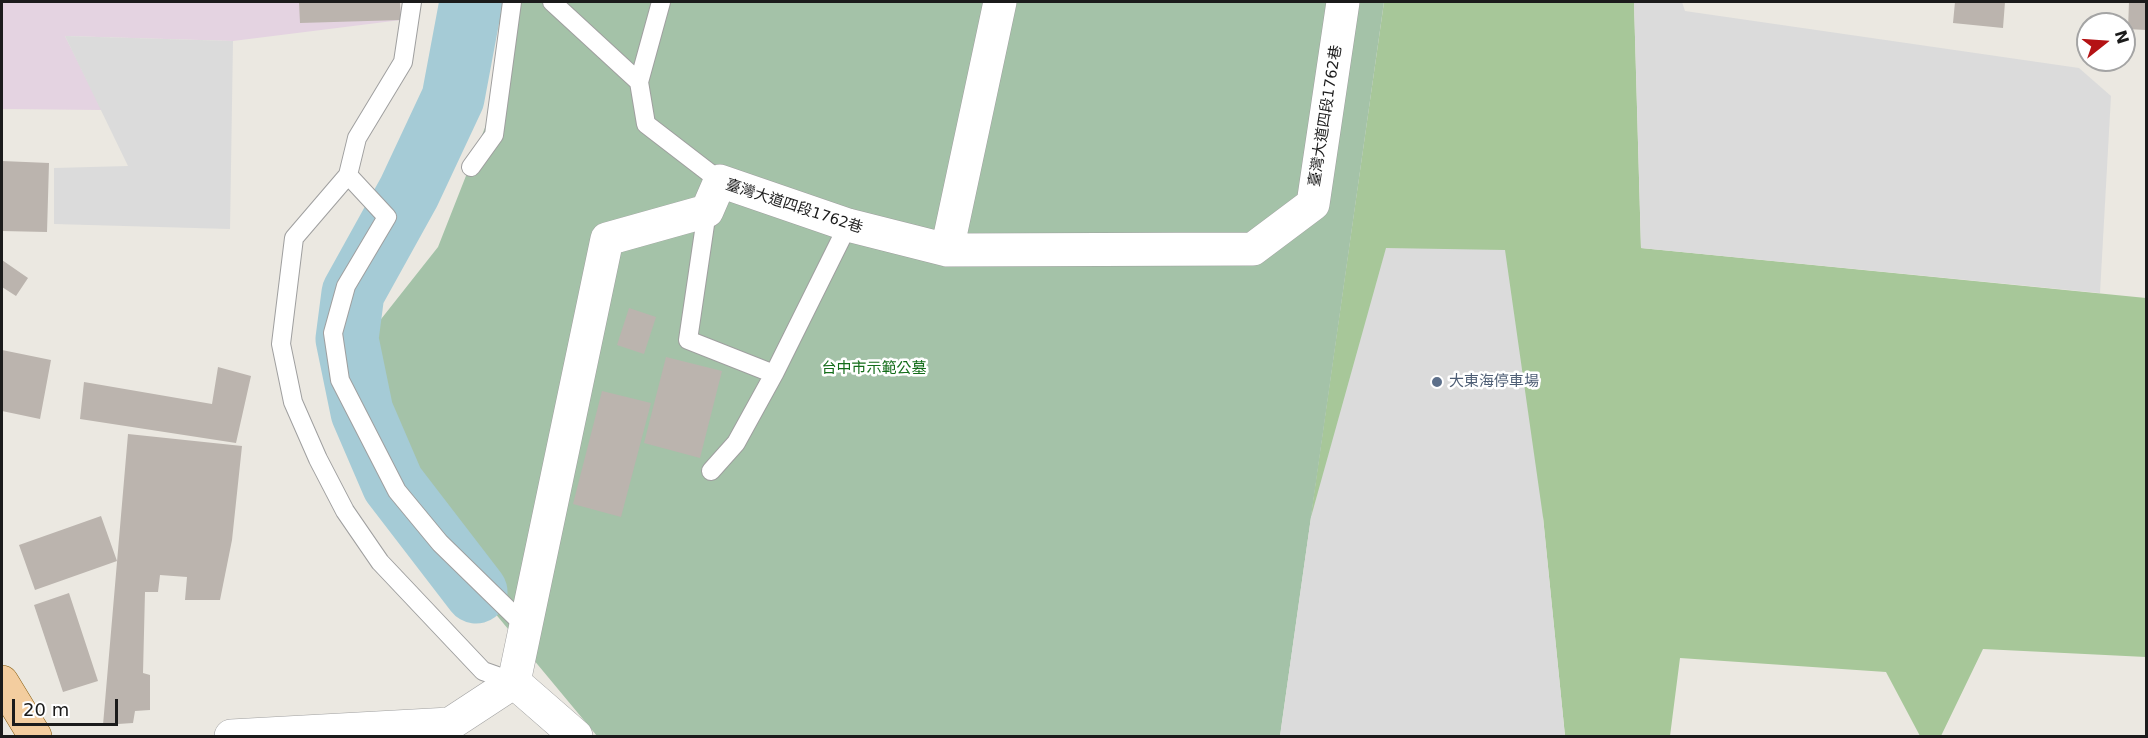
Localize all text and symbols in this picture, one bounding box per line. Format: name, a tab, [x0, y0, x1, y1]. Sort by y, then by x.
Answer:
north arrow	[2076, 12, 2136, 72]
text: N	[2111, 28, 2133, 46]
street label: 臺灣大道四段1762巷	[1306, 44, 1346, 188]
street label: 臺灣大道四段1762巷	[723, 176, 865, 238]
park label: 台中市示範公墓	[822, 360, 926, 378]
place label: 大東海停車場	[1449, 373, 1539, 391]
marker: 大東海停車場	[1430, 375, 1444, 389]
scale bar	[15, 687, 122, 725]
text: 20 m	[23, 699, 69, 720]

